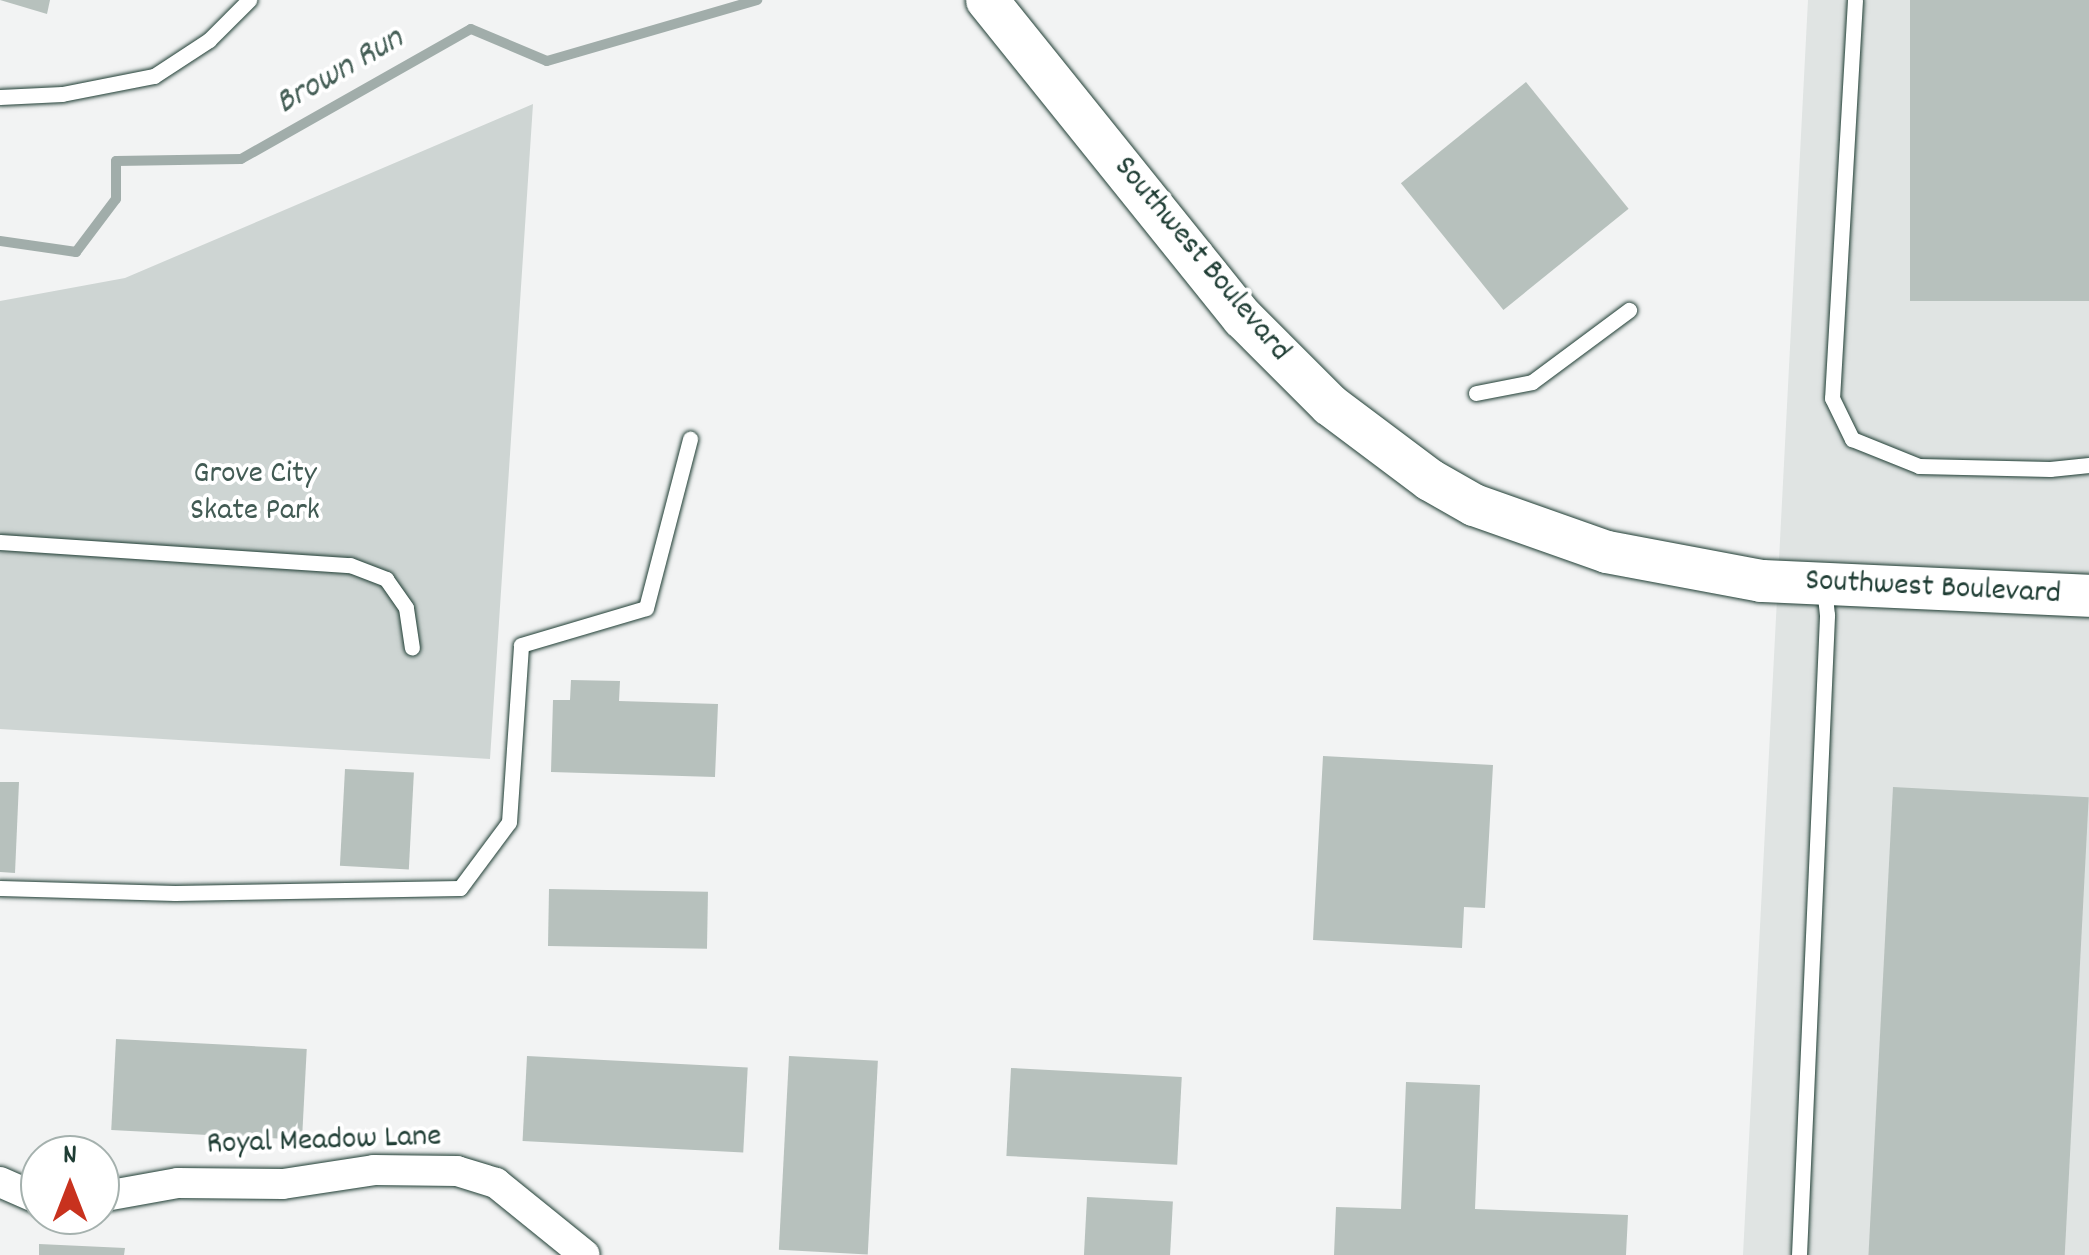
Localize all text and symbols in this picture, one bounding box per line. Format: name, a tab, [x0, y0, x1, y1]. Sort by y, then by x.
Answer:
water label: Brown Run	[269, 19, 411, 125]
street label: Southwest Boulevard	[1104, 150, 1298, 370]
park label: Grove City Skate Park	[190, 457, 320, 532]
street label: Southwest Boulevard	[1804, 563, 2062, 615]
street label: Royal Meadow Lane	[206, 1119, 442, 1165]
north arrow	[20, 1135, 120, 1235]
text: N	[63, 1137, 77, 1177]

